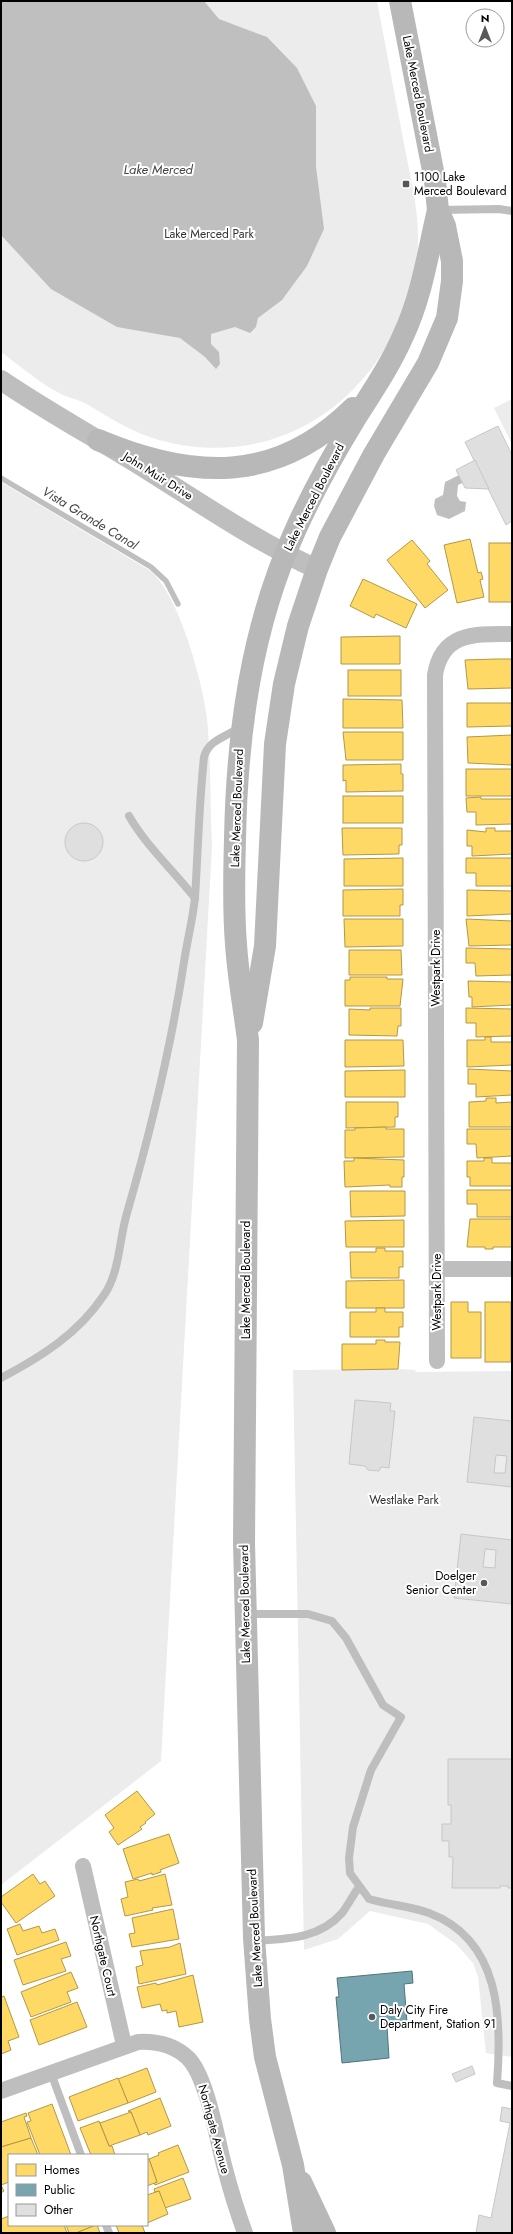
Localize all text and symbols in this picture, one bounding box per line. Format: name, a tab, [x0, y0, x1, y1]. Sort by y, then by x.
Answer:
north arrow	[465, 8, 505, 48]
text: N	[481, 10, 489, 26]
street label: Lake Merced Boulevard	[398, 34, 438, 154]
water label: Lake Merced	[123, 160, 193, 179]
place label: 1100 Lake Merced Boulevard	[414, 168, 507, 200]
marker: 1100 Lake Merced Boulevard	[401, 179, 411, 189]
park label: Lake Merced Park	[164, 225, 255, 243]
street label: Lake Merced Boulevard	[279, 440, 349, 554]
street label: John Muir Drive	[118, 446, 196, 505]
water label: Vista Grande Canal	[38, 482, 142, 555]
street label: Lake Merced Boulevard	[226, 748, 248, 868]
street label: Westpark Drive	[427, 929, 445, 1007]
street label: Lake Merced Boulevard	[237, 1221, 255, 1339]
street label: Westpark Drive	[428, 1253, 446, 1331]
park label: Westlake Park	[369, 1491, 440, 1509]
street label: Lake Merced Boulevard	[235, 1545, 255, 1663]
place label: Doelger Senior Center	[406, 1567, 477, 1599]
marker: Doelger Senior Center	[479, 1578, 489, 1588]
street label: Lake Merced Boulevard	[243, 1868, 267, 1988]
street label: Northgate Court	[85, 1914, 121, 1998]
place label: Daly City Fire Department, Station 91	[380, 2001, 496, 2033]
marker: Daly City Fire Department, Station 91	[367, 2012, 377, 2022]
street label: Northgate Avenue	[193, 2082, 235, 2176]
legend	[8, 2154, 148, 2226]
text: Homes	[44, 2161, 80, 2179]
text: Public	[44, 2181, 75, 2199]
text: Other	[44, 2201, 74, 2219]

